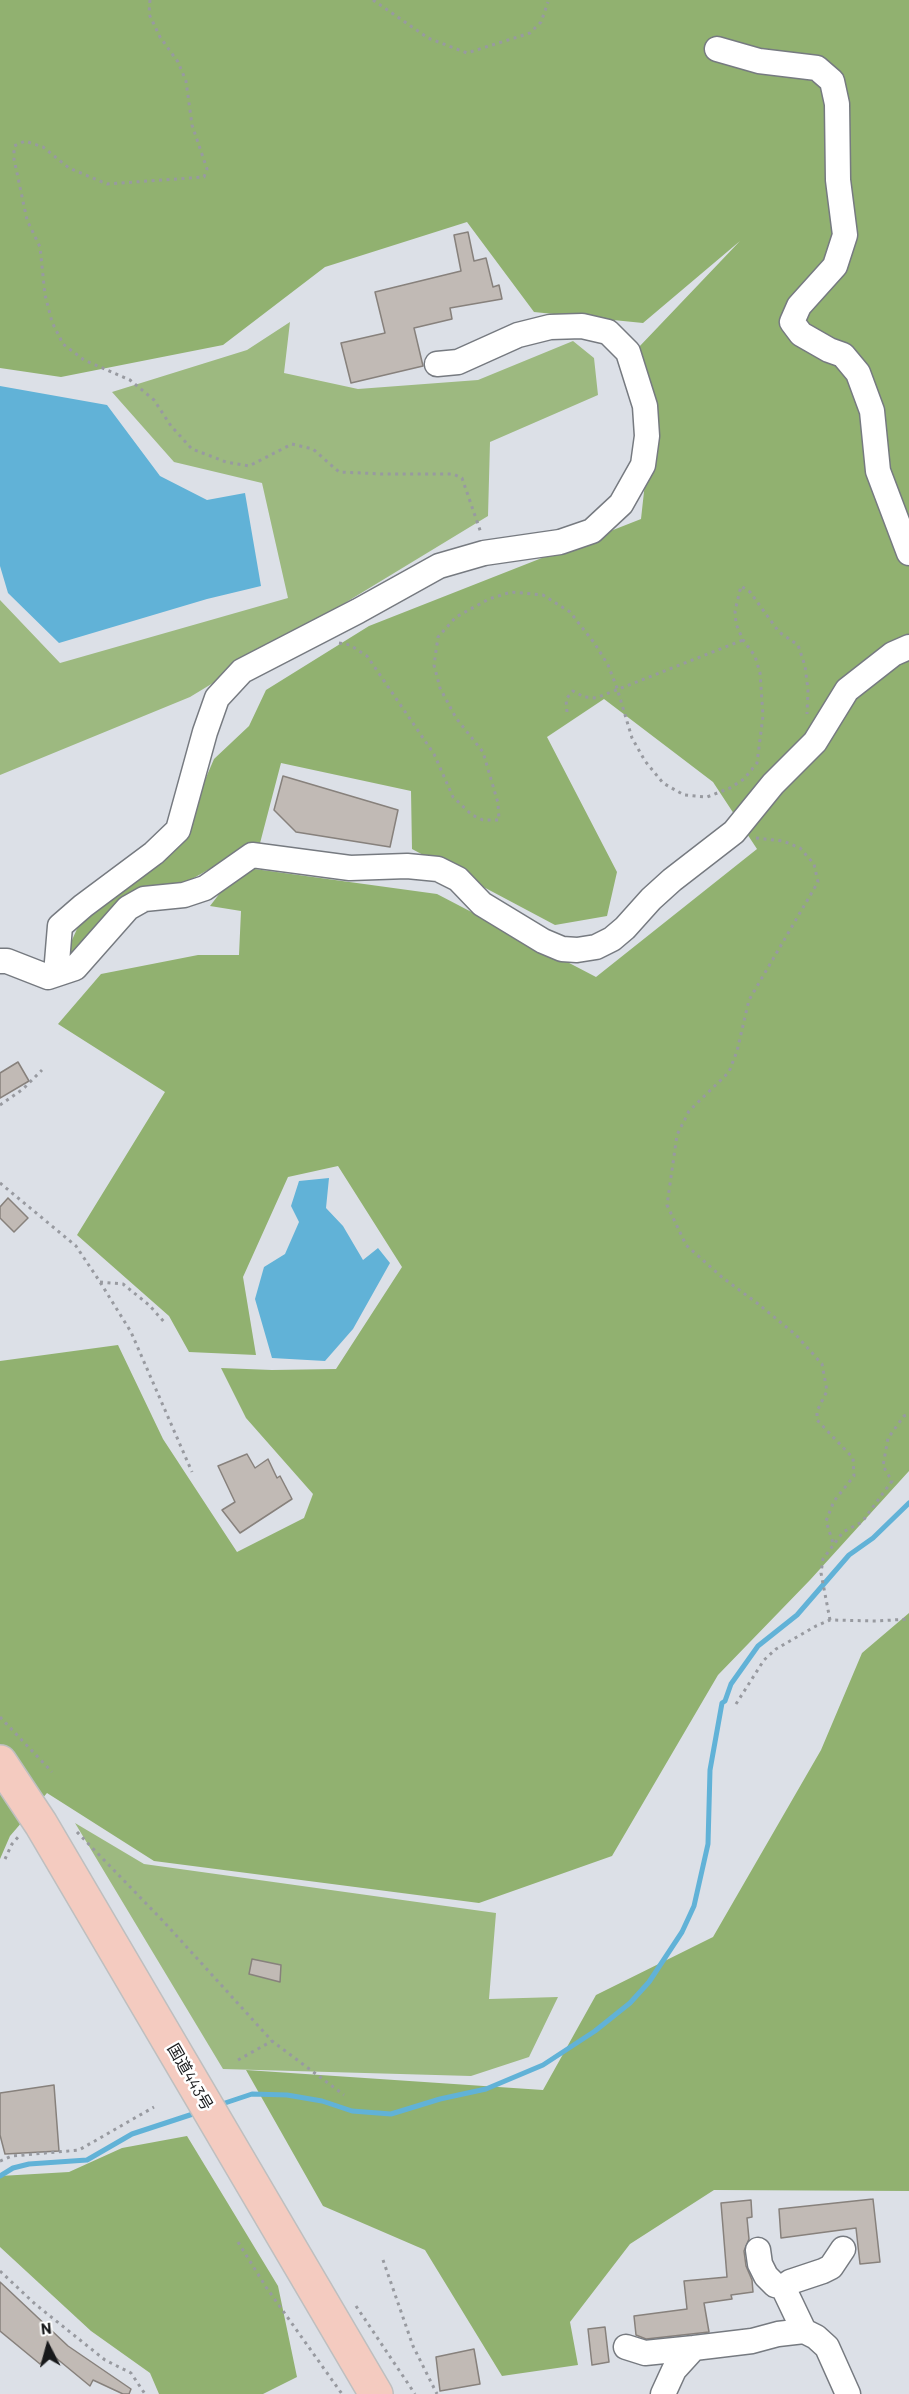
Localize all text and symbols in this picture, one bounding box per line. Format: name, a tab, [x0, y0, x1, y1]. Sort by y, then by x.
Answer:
street label: 国道443号	[163, 2040, 217, 2114]
north arrow	[18, 2316, 78, 2376]
text: N	[40, 2318, 52, 2338]

